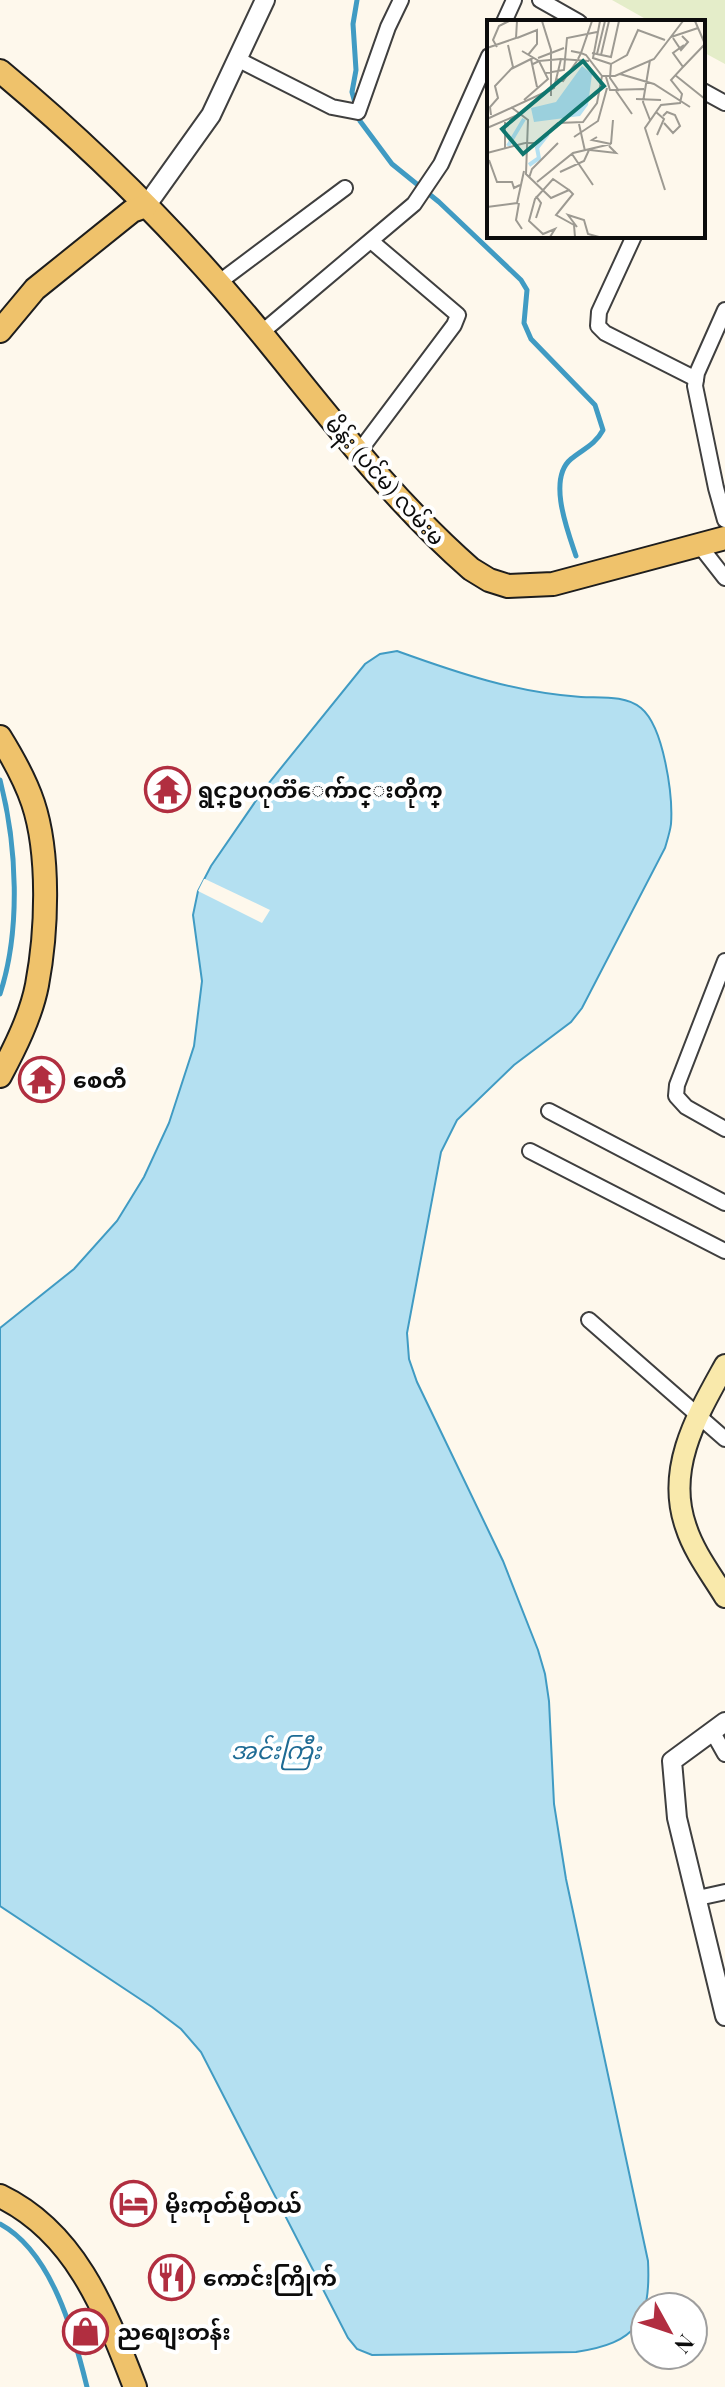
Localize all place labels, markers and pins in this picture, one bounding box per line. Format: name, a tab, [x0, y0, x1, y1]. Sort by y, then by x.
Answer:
temple icon: ရွင္ဥပဂုတၱေက်ာင္းတိုက္	[143, 765, 191, 813]
place label: ရွင္ဥပဂုတၱေက်ာင္းတိုက္	[198, 774, 443, 808]
temple icon: စေတီ	[18, 1055, 66, 1103]
place label: စေတီ	[73, 1064, 127, 1094]
hotel icon: မိုးကုတ်မိုတယ်	[110, 2180, 158, 2228]
place label: မိုးကုတ်မိုတယ်	[165, 2189, 302, 2223]
restaurant icon: ကောင်းကြိုက်	[148, 2253, 196, 2301]
place label: ကောင်းကြိုက်	[203, 2262, 337, 2296]
shop icon: ညစျေးတန်း	[62, 2307, 110, 2355]
place label: ညစျေးတန်း	[117, 2316, 231, 2351]

